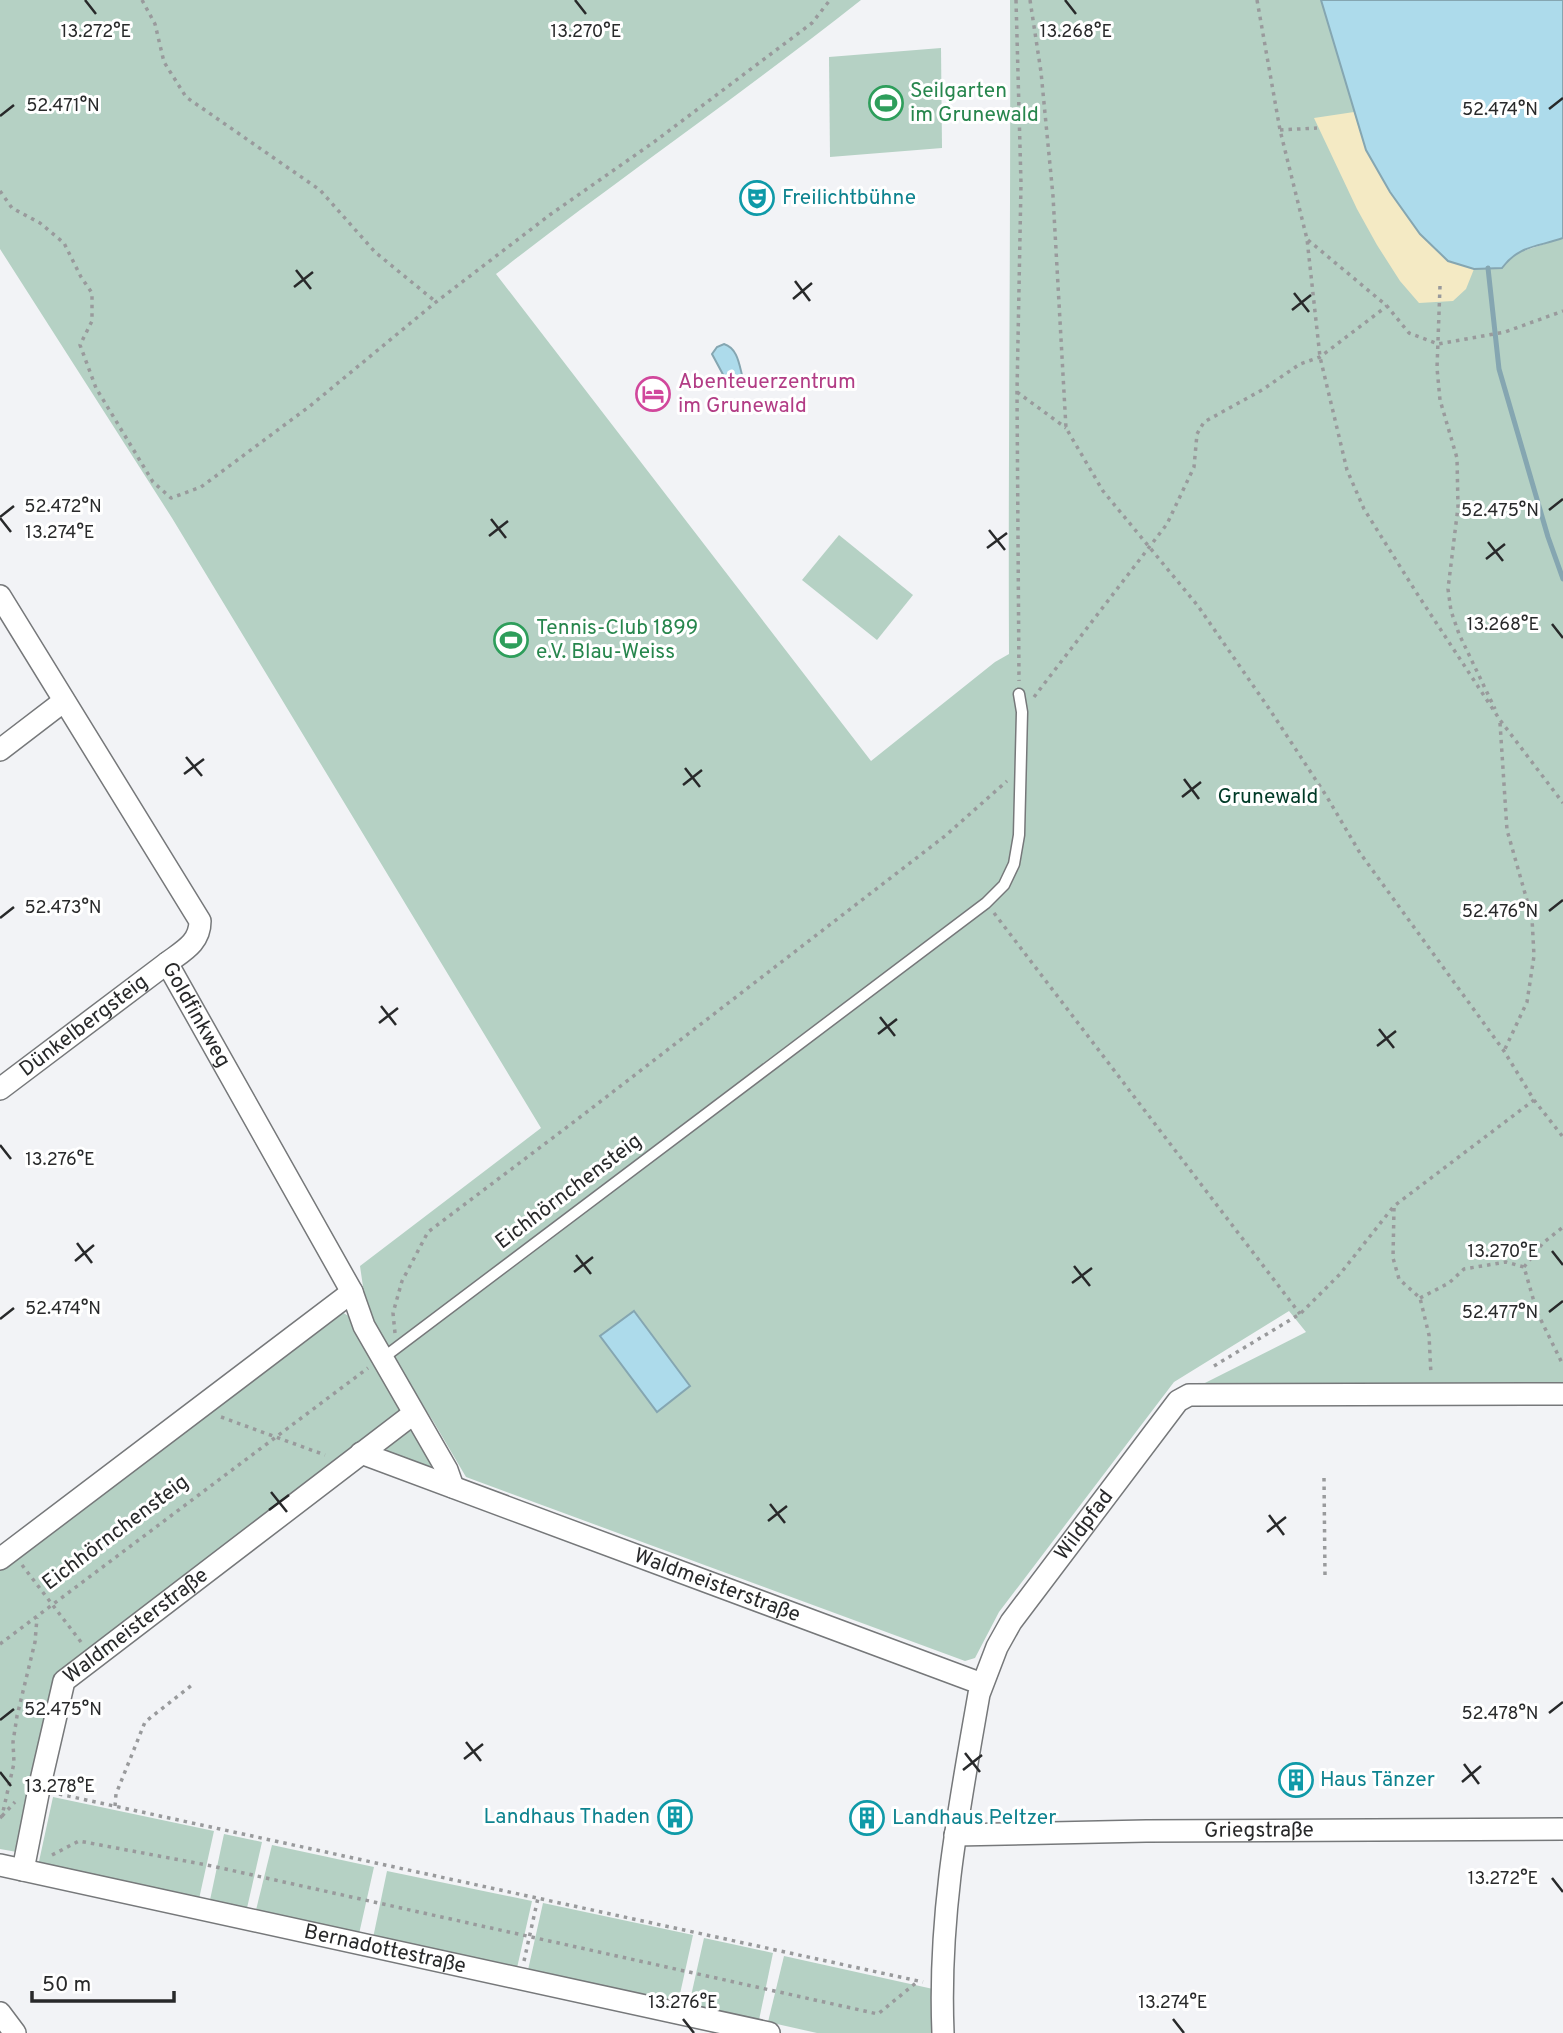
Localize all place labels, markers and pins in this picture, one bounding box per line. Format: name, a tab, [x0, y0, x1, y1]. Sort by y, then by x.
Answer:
place label: Seilgarten im Grunewald	[910, 78, 1039, 129]
sports icon: Seilgarten im Grunewald	[867, 84, 905, 122]
theatre icon: Freilichtbühne	[738, 179, 776, 217]
place label: Freilichtbühne	[782, 185, 916, 212]
place label: Abenteuerzentrum im Grunewald	[678, 369, 856, 420]
hotel icon: Abenteuerzentrum im Grunewald	[634, 375, 672, 413]
place label: Tennis-Club 1899 e.V. Blau-Weiss	[536, 615, 698, 666]
sports icon: Tennis-Club 1899 e.V. Blau-Weiss	[492, 621, 530, 659]
building icon: Haus Tänzer	[1277, 1761, 1315, 1799]
place label: Haus Tänzer	[1320, 1767, 1435, 1794]
building icon: Landhaus Thaden	[656, 1798, 694, 1836]
building icon: Landhaus Peltzer	[848, 1799, 886, 1837]
place label: Landhaus Thaden	[484, 1804, 650, 1831]
place label: Landhaus Peltzer	[892, 1805, 1057, 1832]

